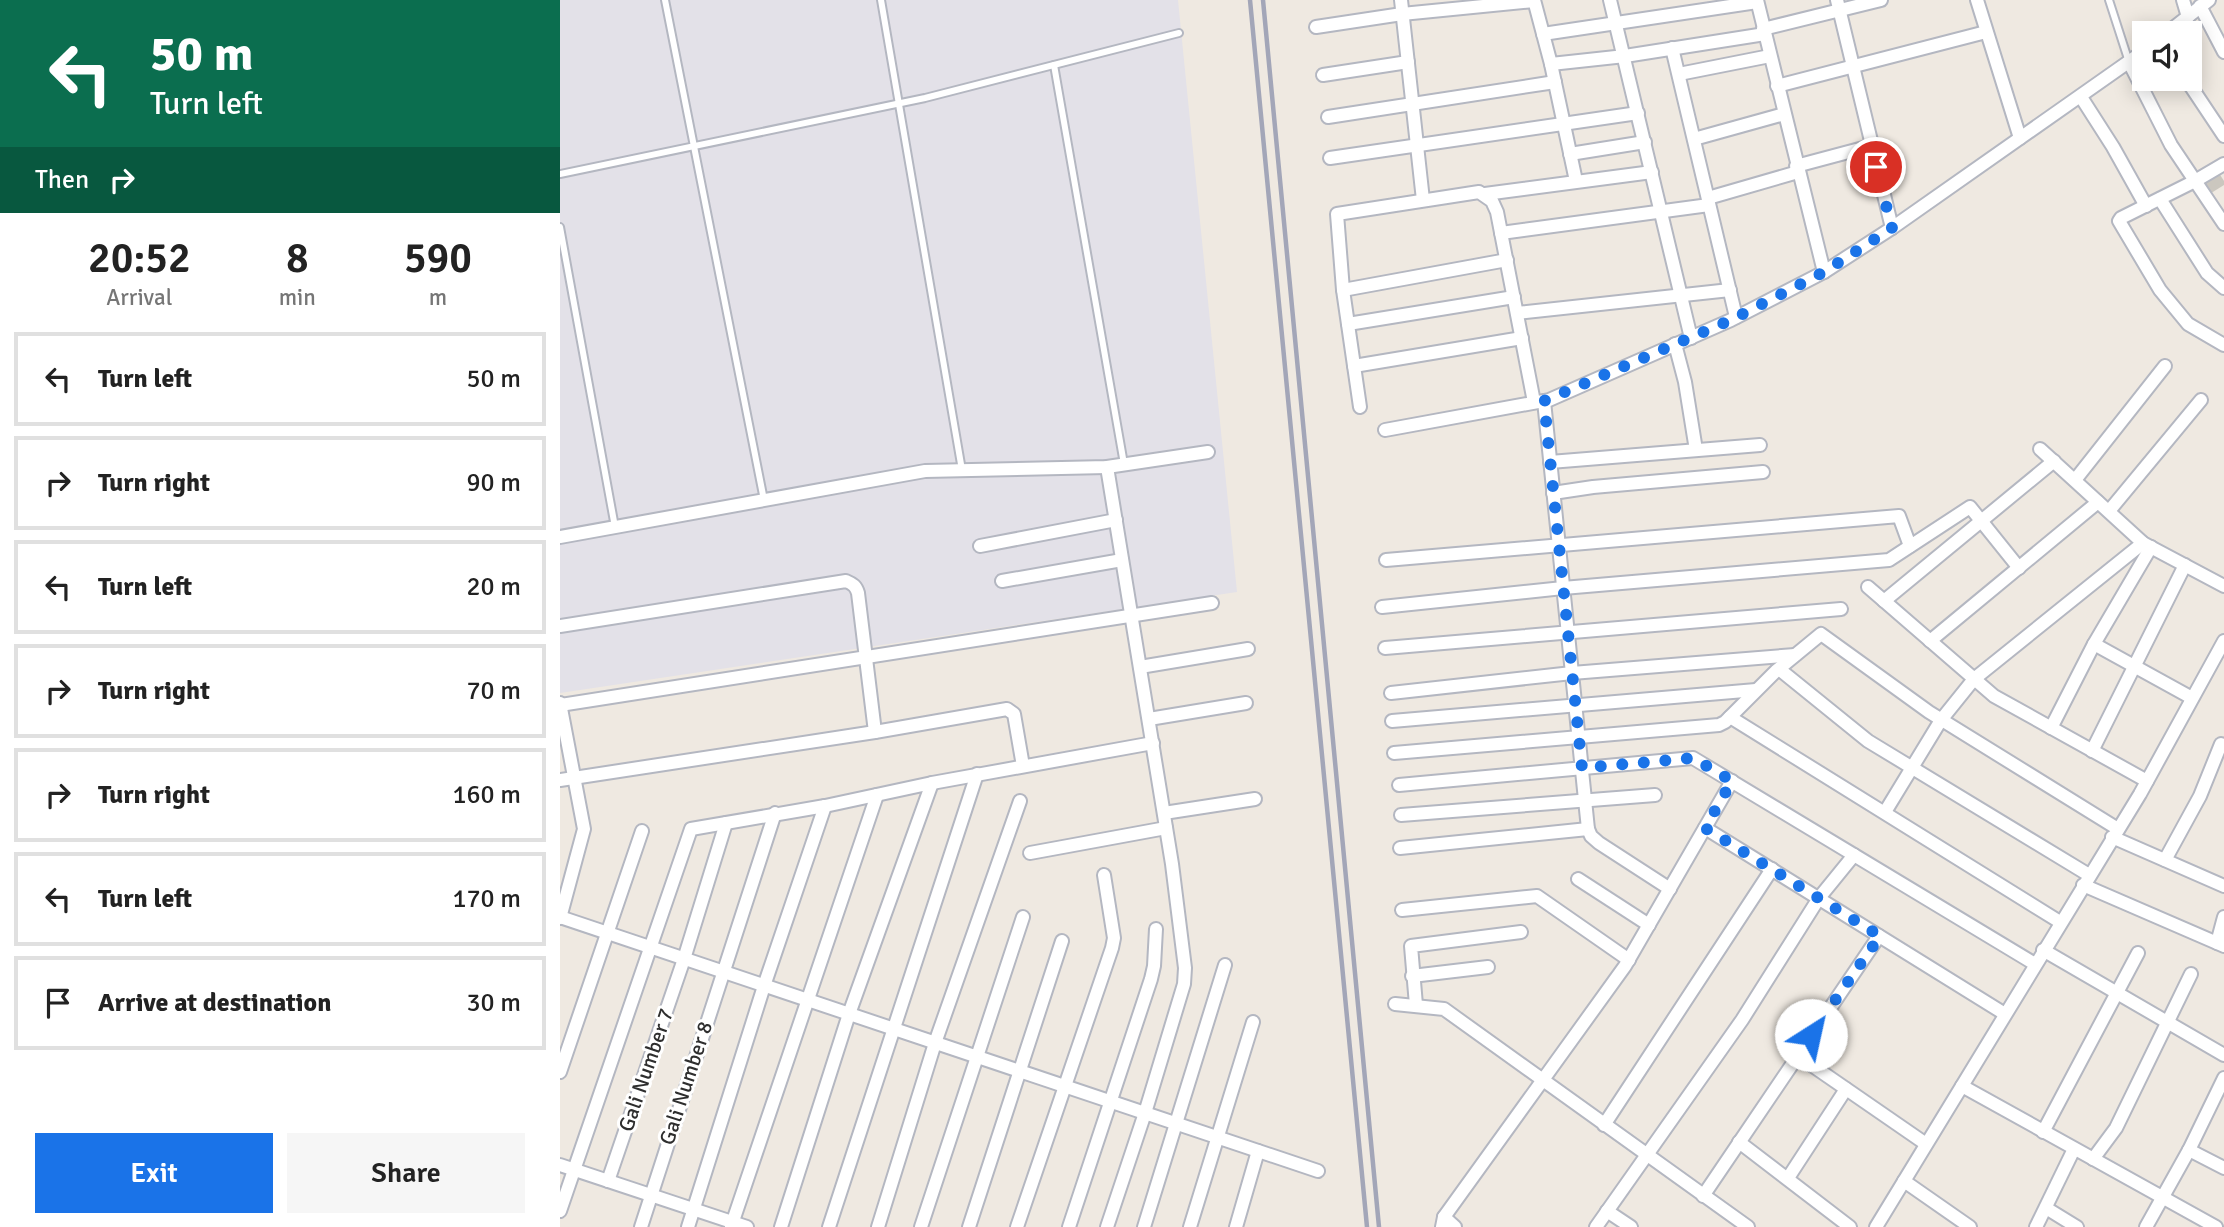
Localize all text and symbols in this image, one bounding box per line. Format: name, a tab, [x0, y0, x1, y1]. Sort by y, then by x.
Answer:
map controls	[2132, 21, 2202, 91]
button: sound	[2132, 21, 2202, 91]
text: 50 m	[150, 24, 253, 84]
icon: left	[35, 28, 126, 119]
text: Turn left	[150, 84, 263, 123]
pin	[1846, 137, 1906, 197]
icon: arrive	[1857, 148, 1895, 186]
icon: right	[103, 161, 141, 199]
text: Then	[35, 164, 89, 196]
text: 20:52	[88, 233, 191, 284]
text: 8	[286, 233, 309, 284]
text: 590	[404, 233, 472, 284]
text: Arrival	[106, 283, 172, 312]
text: min	[279, 283, 316, 312]
text: m	[429, 283, 447, 312]
icon: left	[39, 360, 77, 398]
text: Turn left	[98, 363, 192, 395]
text: 50 m	[466, 363, 521, 395]
icon: right	[39, 464, 77, 502]
text: Turn right	[98, 467, 210, 499]
text: 90 m	[466, 467, 521, 499]
icon: left	[39, 568, 77, 606]
text: Turn left	[98, 571, 192, 603]
text: 20 m	[466, 571, 521, 603]
icon: right	[39, 672, 77, 710]
text: Turn right	[98, 675, 210, 707]
text: 70 m	[466, 675, 521, 707]
icon: right	[39, 776, 77, 814]
text: Turn right	[98, 779, 210, 811]
text: 160 m	[452, 779, 521, 811]
icon: left	[39, 880, 77, 918]
text: Turn left	[98, 883, 192, 915]
text: 170 m	[452, 883, 521, 915]
icon: arrive	[39, 984, 77, 1022]
text: Arrive at destination	[98, 987, 331, 1019]
text: 30 m	[466, 987, 521, 1019]
position arrow	[1774, 998, 1848, 1072]
street label: Gali Number 7	[613, 1005, 679, 1135]
street label: Gali Number 8	[654, 1018, 718, 1148]
button: Exit	[35, 1133, 273, 1213]
button: Share	[287, 1133, 525, 1213]

